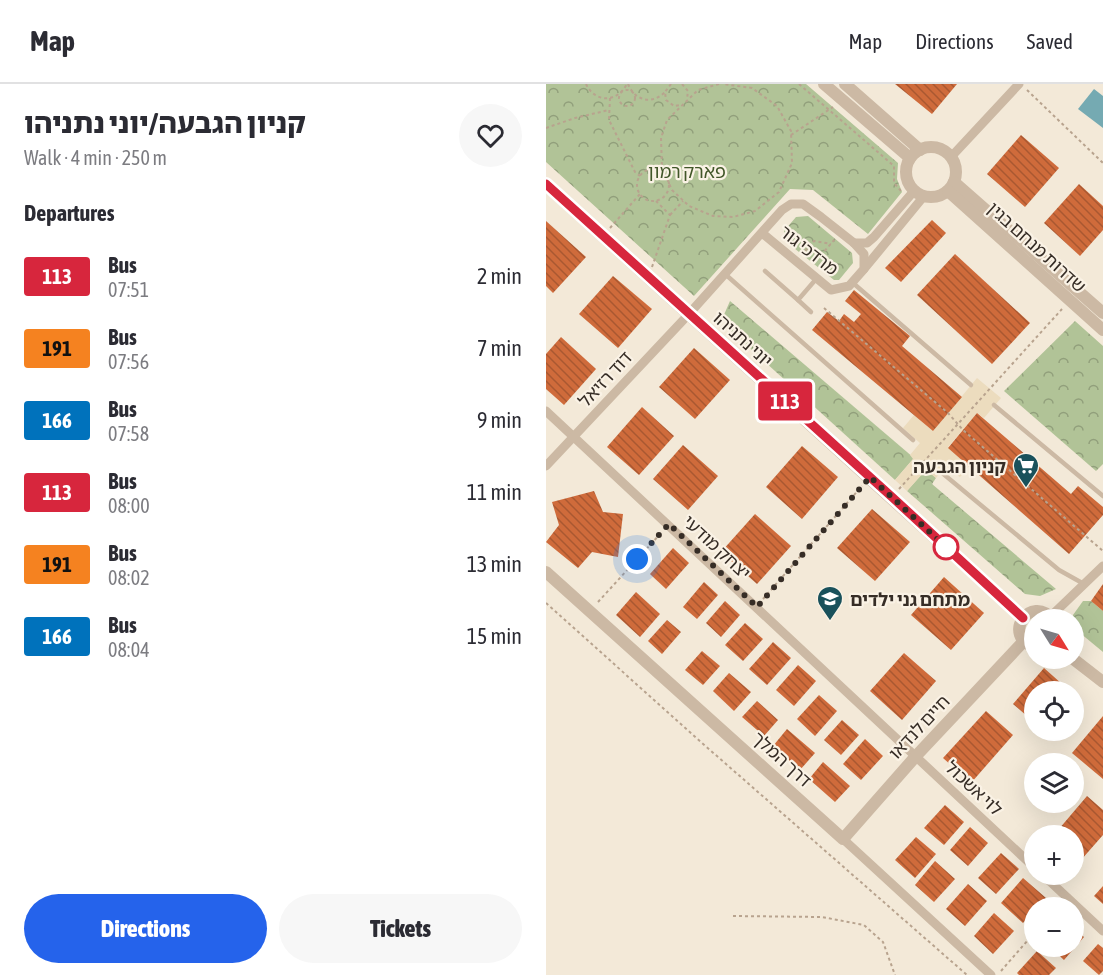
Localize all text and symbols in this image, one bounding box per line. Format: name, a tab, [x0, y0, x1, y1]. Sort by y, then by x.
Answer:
text: Map	[30, 25, 75, 57]
text: Map	[848, 29, 882, 53]
text: Directions	[915, 29, 994, 53]
text: Saved	[1027, 29, 1073, 53]
button: heart	[459, 104, 522, 167]
text: קניון הגבעה/יוני נתניהו	[24, 107, 306, 139]
text: Walk · 4 min · 250 m	[24, 146, 167, 169]
park label: פארק רמון	[648, 161, 726, 182]
street label: שדרות מנחם בגין	[984, 197, 1090, 297]
text: Departures	[24, 200, 114, 226]
street label: מרדכי גור	[775, 221, 843, 280]
text: Bus	[108, 252, 137, 278]
text: 2 min	[477, 263, 522, 289]
text: 113	[42, 264, 72, 288]
text: 07:51	[108, 278, 149, 301]
street label: יוני נתניהו	[709, 307, 777, 371]
text: Bus	[108, 324, 137, 350]
text: 7 min	[477, 335, 522, 361]
text: 191	[42, 336, 72, 360]
street label: דוד רזיאל	[574, 347, 636, 411]
text: 07:56	[108, 350, 149, 373]
line badge: 113	[750, 382, 820, 420]
text: 113	[770, 389, 800, 413]
text: Bus	[108, 396, 137, 422]
text: 9 min	[477, 407, 522, 433]
text: 166	[42, 408, 72, 432]
text: 07:58	[108, 422, 149, 445]
supermarket icon: קניון הגבעה	[1011, 451, 1041, 489]
place label: קניון הגבעה	[913, 456, 1006, 477]
text: Bus	[108, 468, 137, 494]
text: 11 min	[467, 479, 522, 505]
text: 113	[42, 480, 72, 504]
text: 08:00	[108, 494, 150, 517]
street label: יצחק מודעי	[679, 511, 755, 583]
unlabelled marker	[933, 534, 959, 560]
text: Bus	[108, 540, 137, 566]
your location	[622, 544, 652, 574]
text: 13 min	[467, 551, 522, 577]
text: 191	[42, 552, 72, 576]
text: 08:02	[108, 566, 150, 589]
school or university icon: מתחם גני ילדים	[815, 584, 845, 622]
place label: מתחם גני ילדים	[850, 589, 971, 610]
north arrow	[1024, 609, 1084, 669]
map controls	[1024, 609, 1084, 957]
text: Bus	[108, 612, 137, 638]
text: 15 min	[467, 623, 522, 649]
text: 166	[42, 624, 72, 648]
text: 08:04	[108, 638, 150, 661]
button: locate	[1024, 681, 1084, 741]
street label: חיים לנדאו	[884, 691, 954, 763]
street label: דרך המלך	[748, 727, 816, 791]
button: layers	[1024, 753, 1084, 813]
street label: לוי אשכול	[941, 756, 1007, 820]
button: +	[1024, 825, 1084, 885]
button: Directions	[24, 894, 267, 963]
button: Tickets	[279, 894, 522, 963]
button: −	[1024, 897, 1084, 957]

